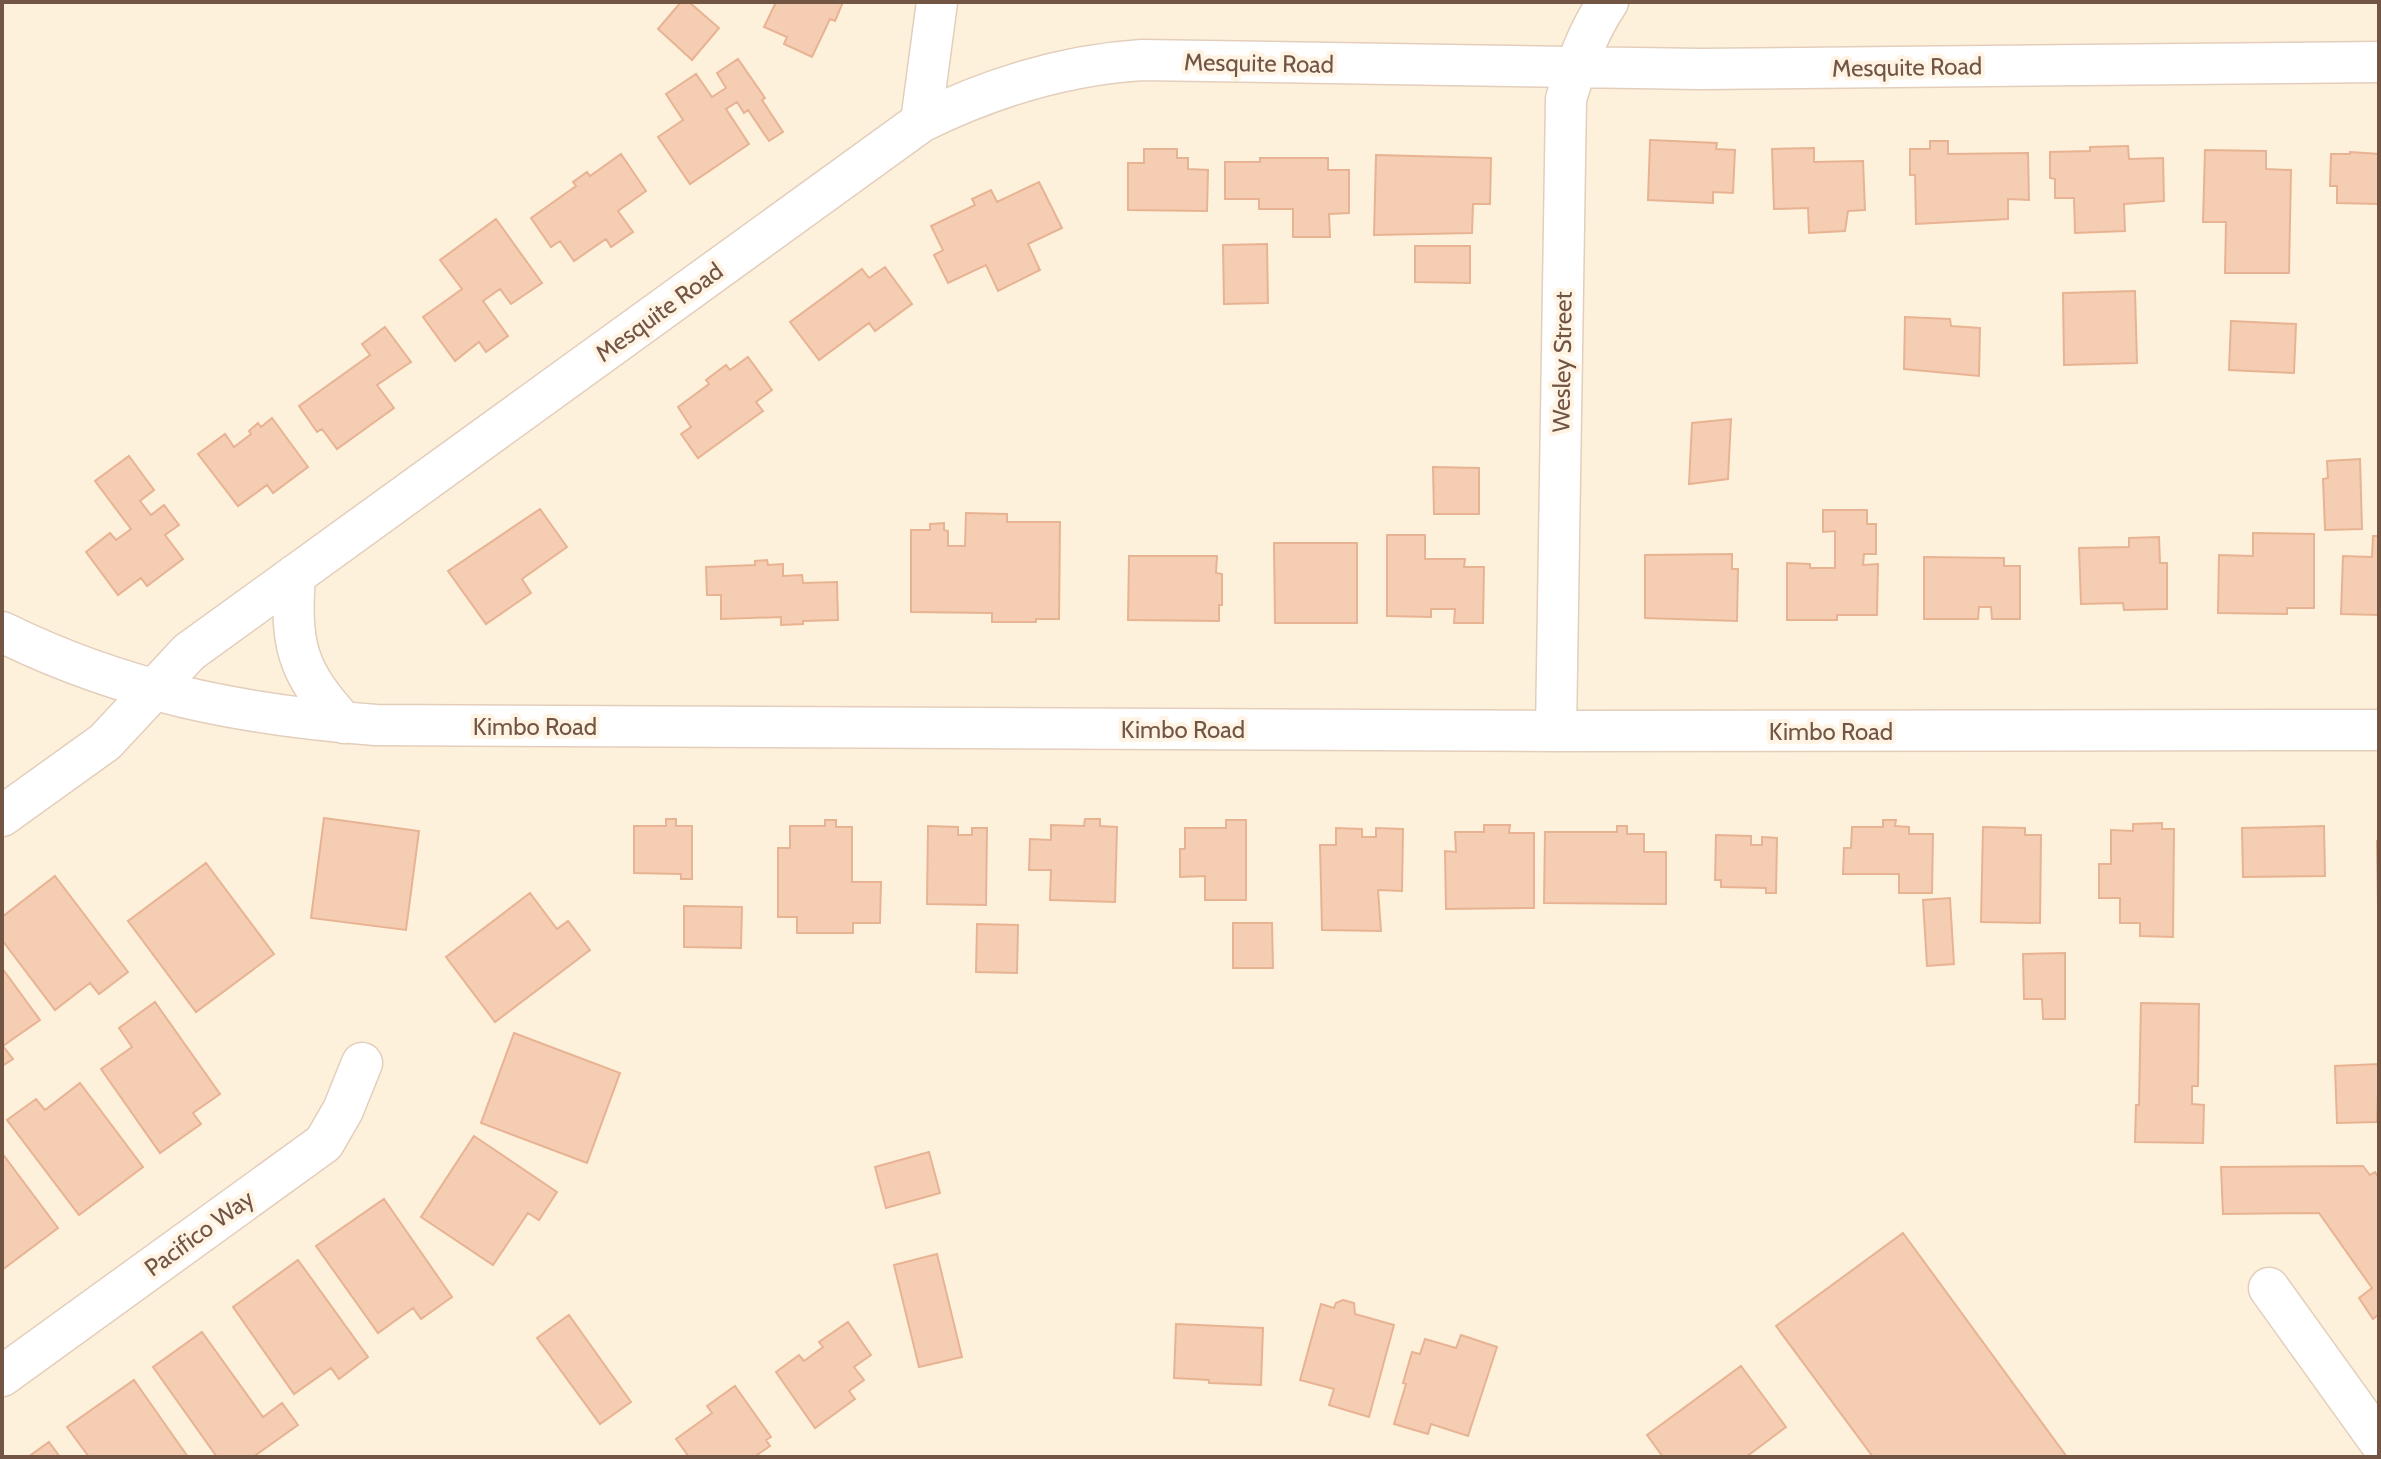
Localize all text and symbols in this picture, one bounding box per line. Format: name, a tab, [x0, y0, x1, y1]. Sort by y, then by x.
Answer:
street label: Mesquite Road	[1184, 47, 1334, 79]
street label: Mesquite Road	[1832, 51, 1982, 83]
street label: Mesquite Road	[590, 256, 728, 368]
street label: Wesley Street	[1546, 291, 1578, 433]
street label: Kimbo Road	[473, 712, 597, 741]
street label: Kimbo Road	[1121, 715, 1245, 744]
street label: Kimbo Road	[1769, 717, 1893, 746]
street label: Pacifico Way	[139, 1184, 259, 1282]

